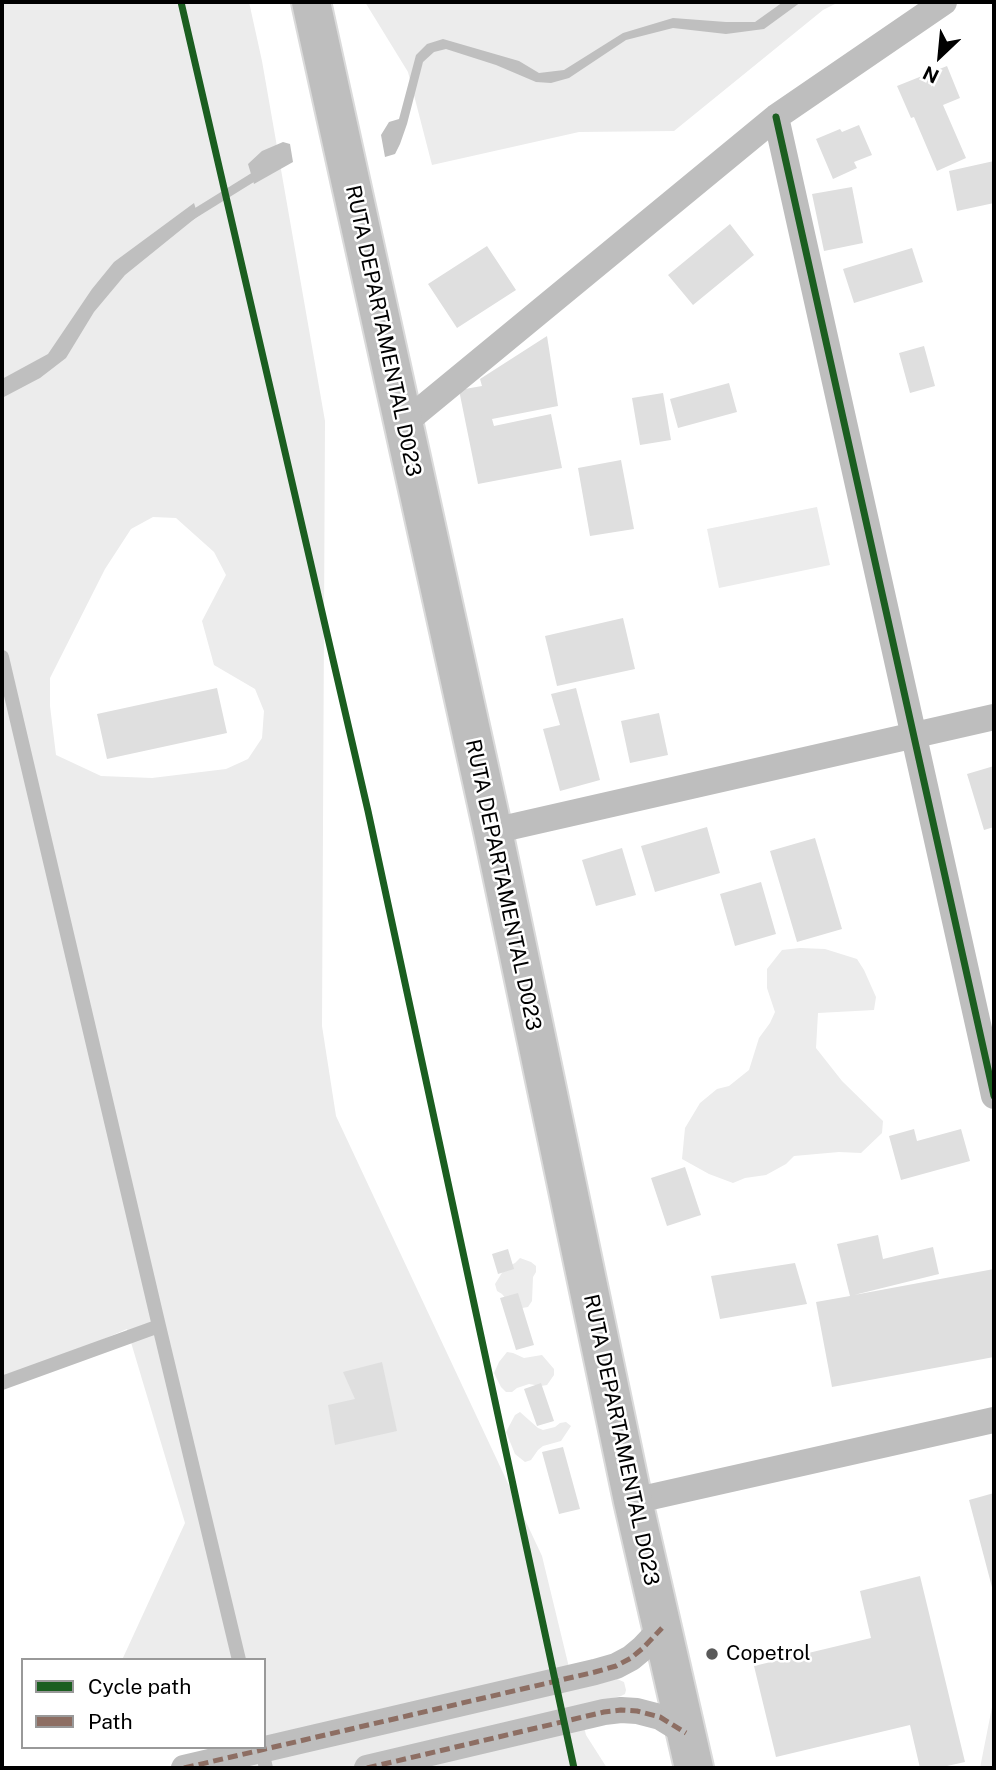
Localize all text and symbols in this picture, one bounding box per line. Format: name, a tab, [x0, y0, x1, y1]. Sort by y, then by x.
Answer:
north arrow	[905, 21, 975, 91]
text: N	[919, 62, 942, 88]
street label: RUTA DEPARTAMENTAL D023	[340, 183, 426, 479]
street label: RUTA DEPARTAMENTAL D023	[460, 737, 546, 1033]
street label: RUTA DEPARTAMENTAL D023	[578, 1292, 664, 1588]
place label: Copetrol	[726, 1641, 811, 1667]
marker: Copetrol	[704, 1646, 720, 1662]
legend	[21, 1658, 266, 1749]
text: Cycle path	[88, 1674, 191, 1699]
text: Path	[88, 1709, 133, 1734]

